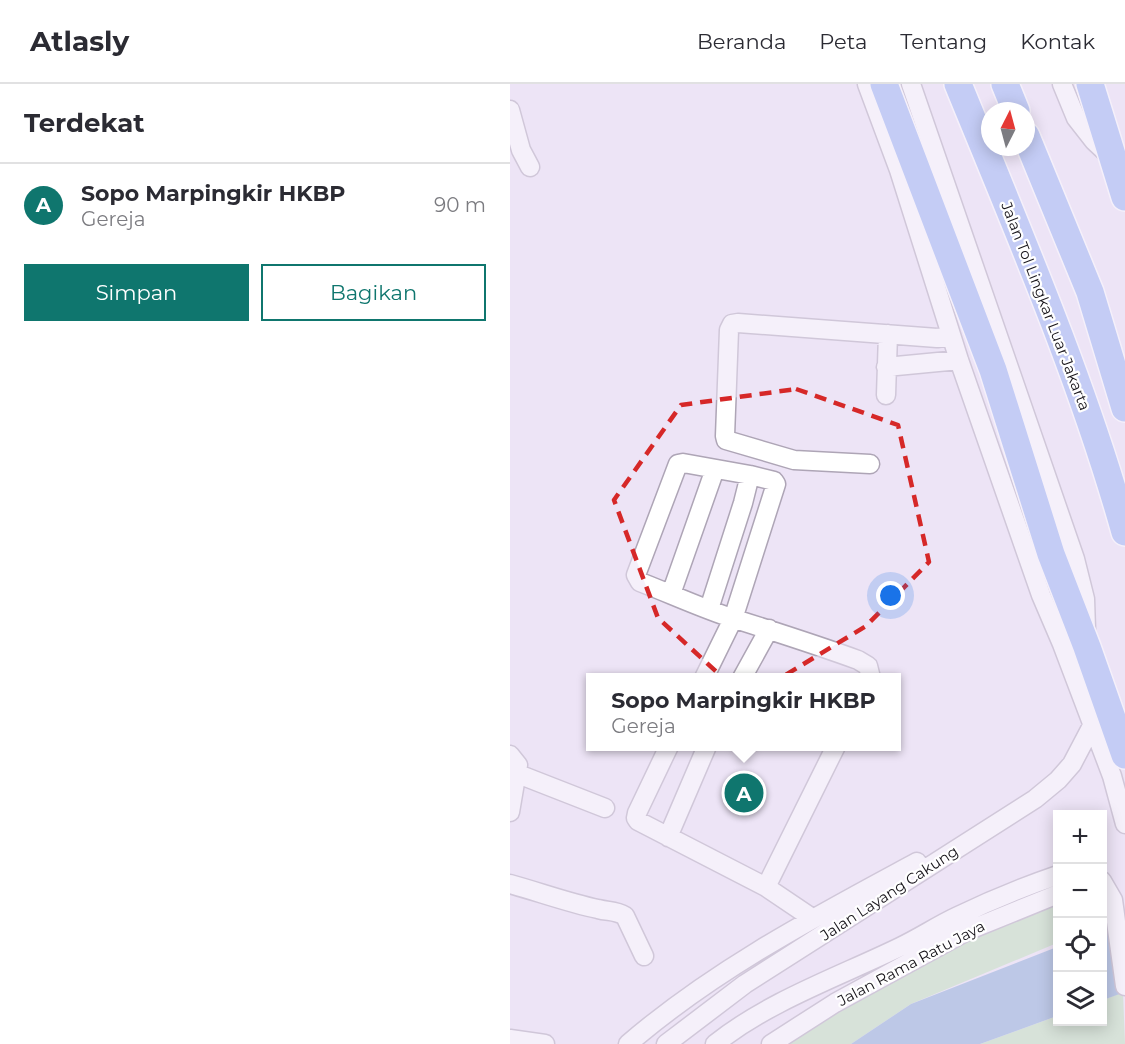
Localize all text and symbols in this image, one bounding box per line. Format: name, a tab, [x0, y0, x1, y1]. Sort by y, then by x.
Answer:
text: Atlasly	[30, 24, 129, 58]
text: Beranda	[697, 29, 786, 54]
text: Peta	[819, 29, 867, 54]
text: Tentang	[900, 29, 987, 54]
text: Kontak	[1020, 29, 1095, 54]
north arrow	[981, 102, 1035, 156]
text: Terdekat	[24, 107, 145, 139]
text: Sopo Marpingkir HKBP	[81, 180, 345, 207]
text: A	[36, 193, 51, 217]
text: 90 m	[434, 193, 486, 217]
street label: Jalan Tol Lingkar Luar Jakarta	[997, 198, 1095, 413]
text: Gereja	[81, 207, 146, 231]
button: Simpan	[24, 264, 249, 321]
button: Bagikan	[261, 264, 486, 321]
your location	[876, 581, 905, 610]
popup	[586, 673, 901, 751]
text: Sopo Marpingkir HKBP	[611, 687, 876, 714]
text: Gereja	[611, 714, 676, 738]
pin: A	[724, 770, 764, 816]
map controls	[1053, 810, 1107, 1026]
button: +	[1053, 810, 1107, 864]
street label: Jalan Layang Cakung	[816, 841, 961, 945]
button: −	[1053, 864, 1107, 918]
street label: Jalan Rama Ratu Jaya	[833, 916, 988, 1010]
button: locate	[1053, 918, 1107, 972]
button: layers	[1053, 972, 1107, 1026]

